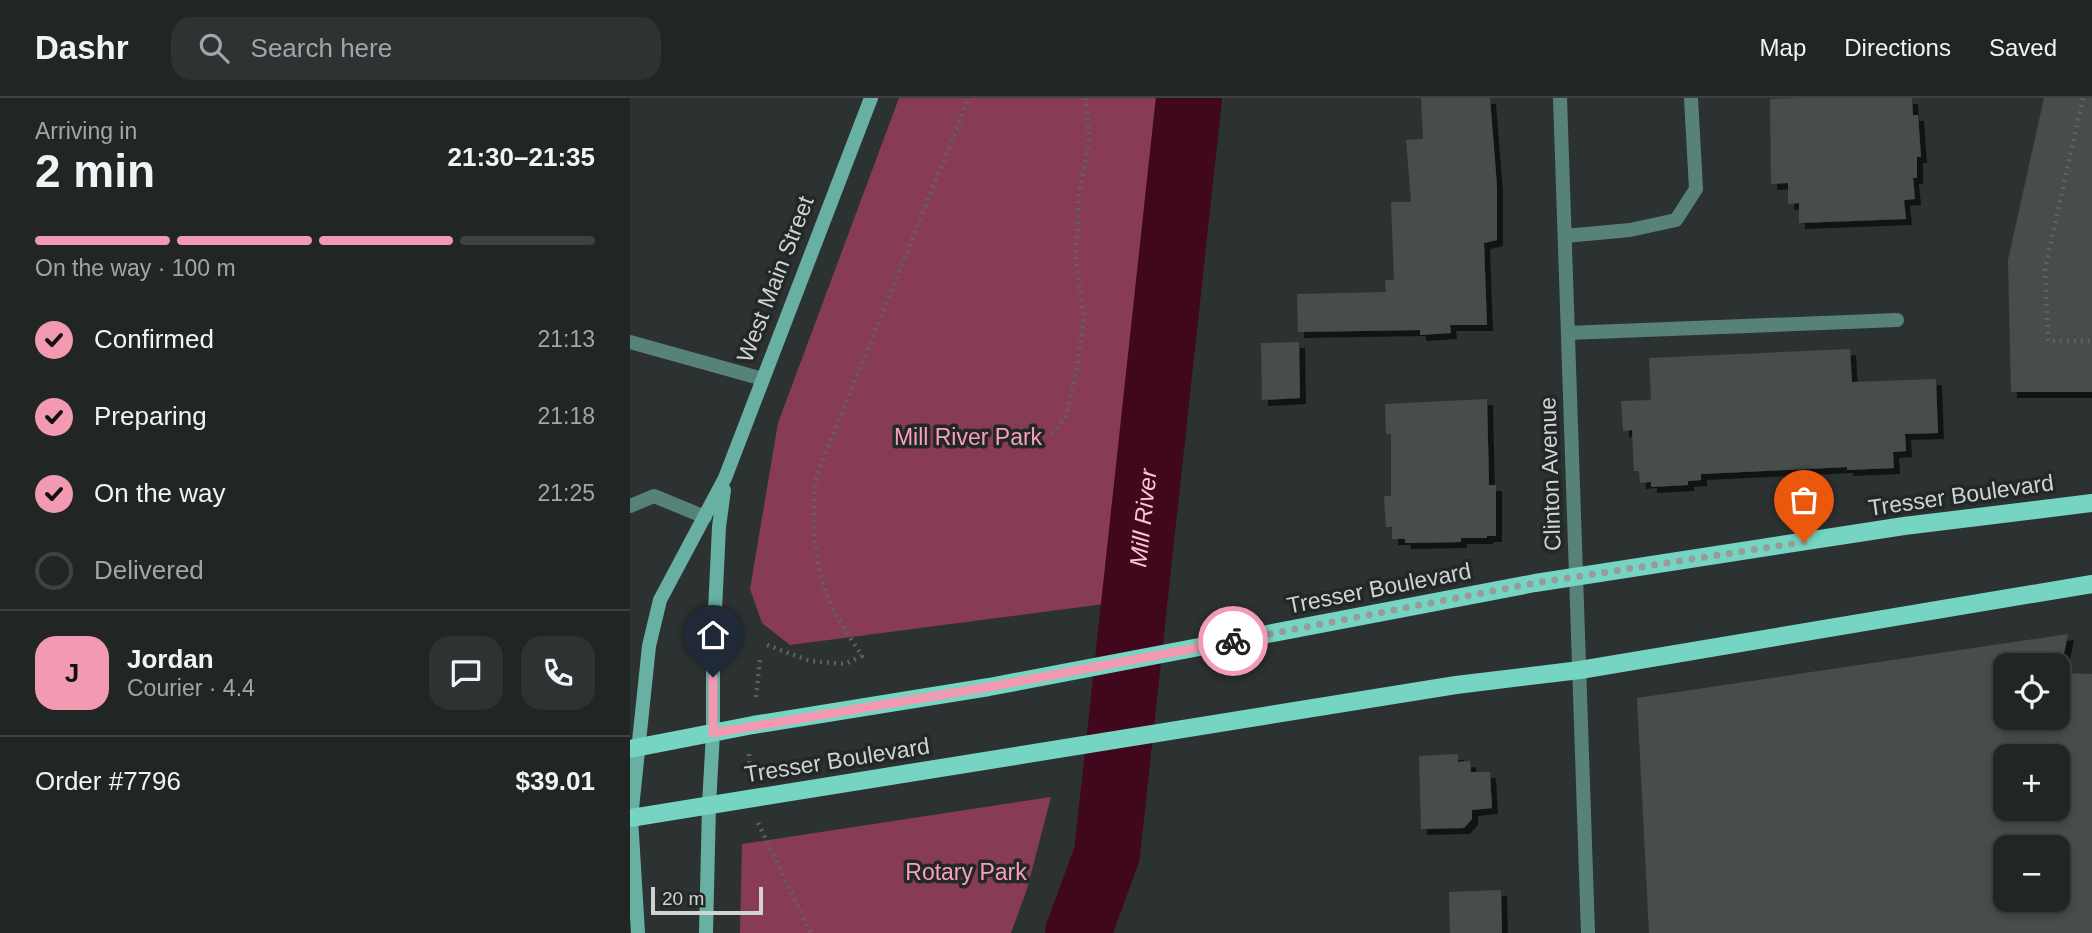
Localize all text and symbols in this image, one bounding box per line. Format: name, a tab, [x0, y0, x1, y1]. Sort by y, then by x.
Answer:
search box	[171, 17, 661, 80]
text: Dashr	[35, 29, 129, 66]
icon: search	[195, 29, 233, 67]
text: Search here	[251, 33, 392, 63]
text: Map	[1760, 34, 1806, 61]
text: Directions	[1844, 34, 1951, 61]
text: Saved	[1989, 34, 2057, 61]
text: Arriving in	[35, 118, 137, 144]
text: 21:30–21:35	[448, 142, 595, 172]
text: 2 min	[35, 145, 155, 197]
street label: West Main Street	[731, 192, 819, 366]
text: On the way · 100 m	[35, 255, 236, 281]
icon: check	[35, 321, 73, 359]
text: Confirmed	[94, 324, 214, 354]
text: 21:13	[537, 326, 595, 352]
street label: Clinton Avenue	[1534, 396, 1566, 552]
icon: check	[35, 398, 73, 436]
text: Preparing	[94, 401, 207, 431]
text: 21:18	[537, 403, 595, 429]
park label: Mill River Park	[894, 424, 1043, 450]
water label: Mill River	[1124, 467, 1162, 569]
street label: Tresser Boulevard	[1867, 469, 2055, 521]
pin	[1774, 470, 1834, 542]
icon: check	[35, 475, 73, 513]
text: On the way	[94, 478, 226, 508]
text: 21:25	[537, 480, 595, 506]
icon: bag	[1785, 481, 1823, 519]
text: Delivered	[94, 555, 204, 585]
street label: Tresser Boulevard	[1285, 557, 1473, 619]
pin	[683, 605, 743, 677]
courier	[1198, 606, 1268, 676]
icon: home	[694, 616, 732, 654]
icon: bike	[1214, 622, 1252, 660]
button: chat	[429, 636, 503, 710]
button: phone	[521, 636, 595, 710]
text: Jordan	[127, 644, 214, 674]
map controls	[1993, 653, 2070, 912]
button: locate	[1993, 653, 2070, 730]
text: J	[65, 658, 79, 688]
text: Courier · 4.4	[127, 675, 255, 701]
street label: Tresser Boulevard	[743, 733, 931, 787]
button: +	[1993, 744, 2070, 821]
text: Order #7796	[35, 766, 181, 796]
text: $39.01	[515, 766, 595, 796]
button: −	[1993, 835, 2070, 912]
park label: Rotary Park	[905, 859, 1027, 885]
scale bar	[651, 884, 763, 916]
text: 20 m	[662, 888, 704, 909]

